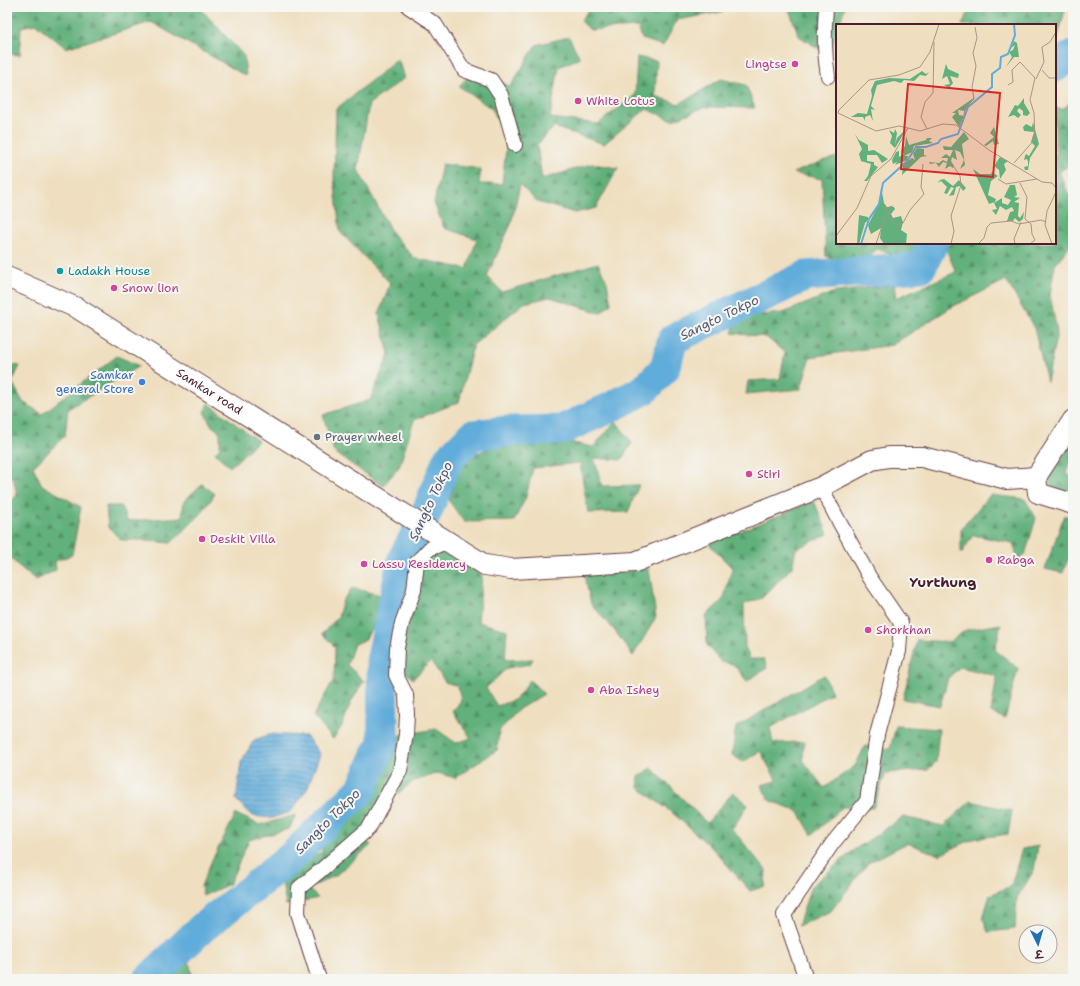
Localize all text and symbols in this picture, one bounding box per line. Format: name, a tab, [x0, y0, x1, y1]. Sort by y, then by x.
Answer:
inset map	[836, 24, 1056, 244]
place label: Lingtse	[745, 56, 787, 72]
marker: Lingtse	[790, 59, 800, 69]
place label: White Lotus	[586, 93, 655, 109]
marker: White Lotus	[573, 96, 583, 106]
place label: Ladakh House	[68, 263, 151, 279]
marker: Ladakh House	[55, 266, 65, 276]
place label: Snow lion	[122, 280, 179, 296]
marker: Snow lion	[109, 283, 119, 293]
water label: Sangto Tokpo	[677, 291, 762, 344]
street label: Samkar road	[173, 365, 246, 418]
place label: Samkar general Store	[56, 367, 134, 397]
marker: Samkar general Store	[137, 377, 147, 387]
place label: Prayer wheel	[325, 429, 402, 445]
marker: Prayer wheel	[312, 432, 322, 442]
water label: Sangto Tokpo	[405, 459, 456, 544]
place label: Stiri	[757, 466, 780, 482]
marker: Stiri	[744, 469, 754, 479]
place label: Deskit Villa	[210, 531, 276, 547]
marker: Deskit Villa	[197, 534, 207, 544]
place label: Rabga	[997, 552, 1035, 568]
marker: Rabga	[984, 555, 994, 565]
place label: Lassu Residency	[372, 556, 466, 572]
marker: Lassu Residency	[359, 559, 369, 569]
district label: Yurthung	[910, 573, 976, 591]
place label: Shorkhan	[876, 622, 931, 638]
marker: Shorkhan	[863, 625, 873, 635]
place label: Aba Ishey	[599, 682, 659, 698]
marker: Aba Ishey	[586, 685, 596, 695]
water label: Sangto Tokpo	[291, 785, 364, 858]
north arrow	[1018, 924, 1058, 964]
text: उ	[1033, 946, 1044, 961]

